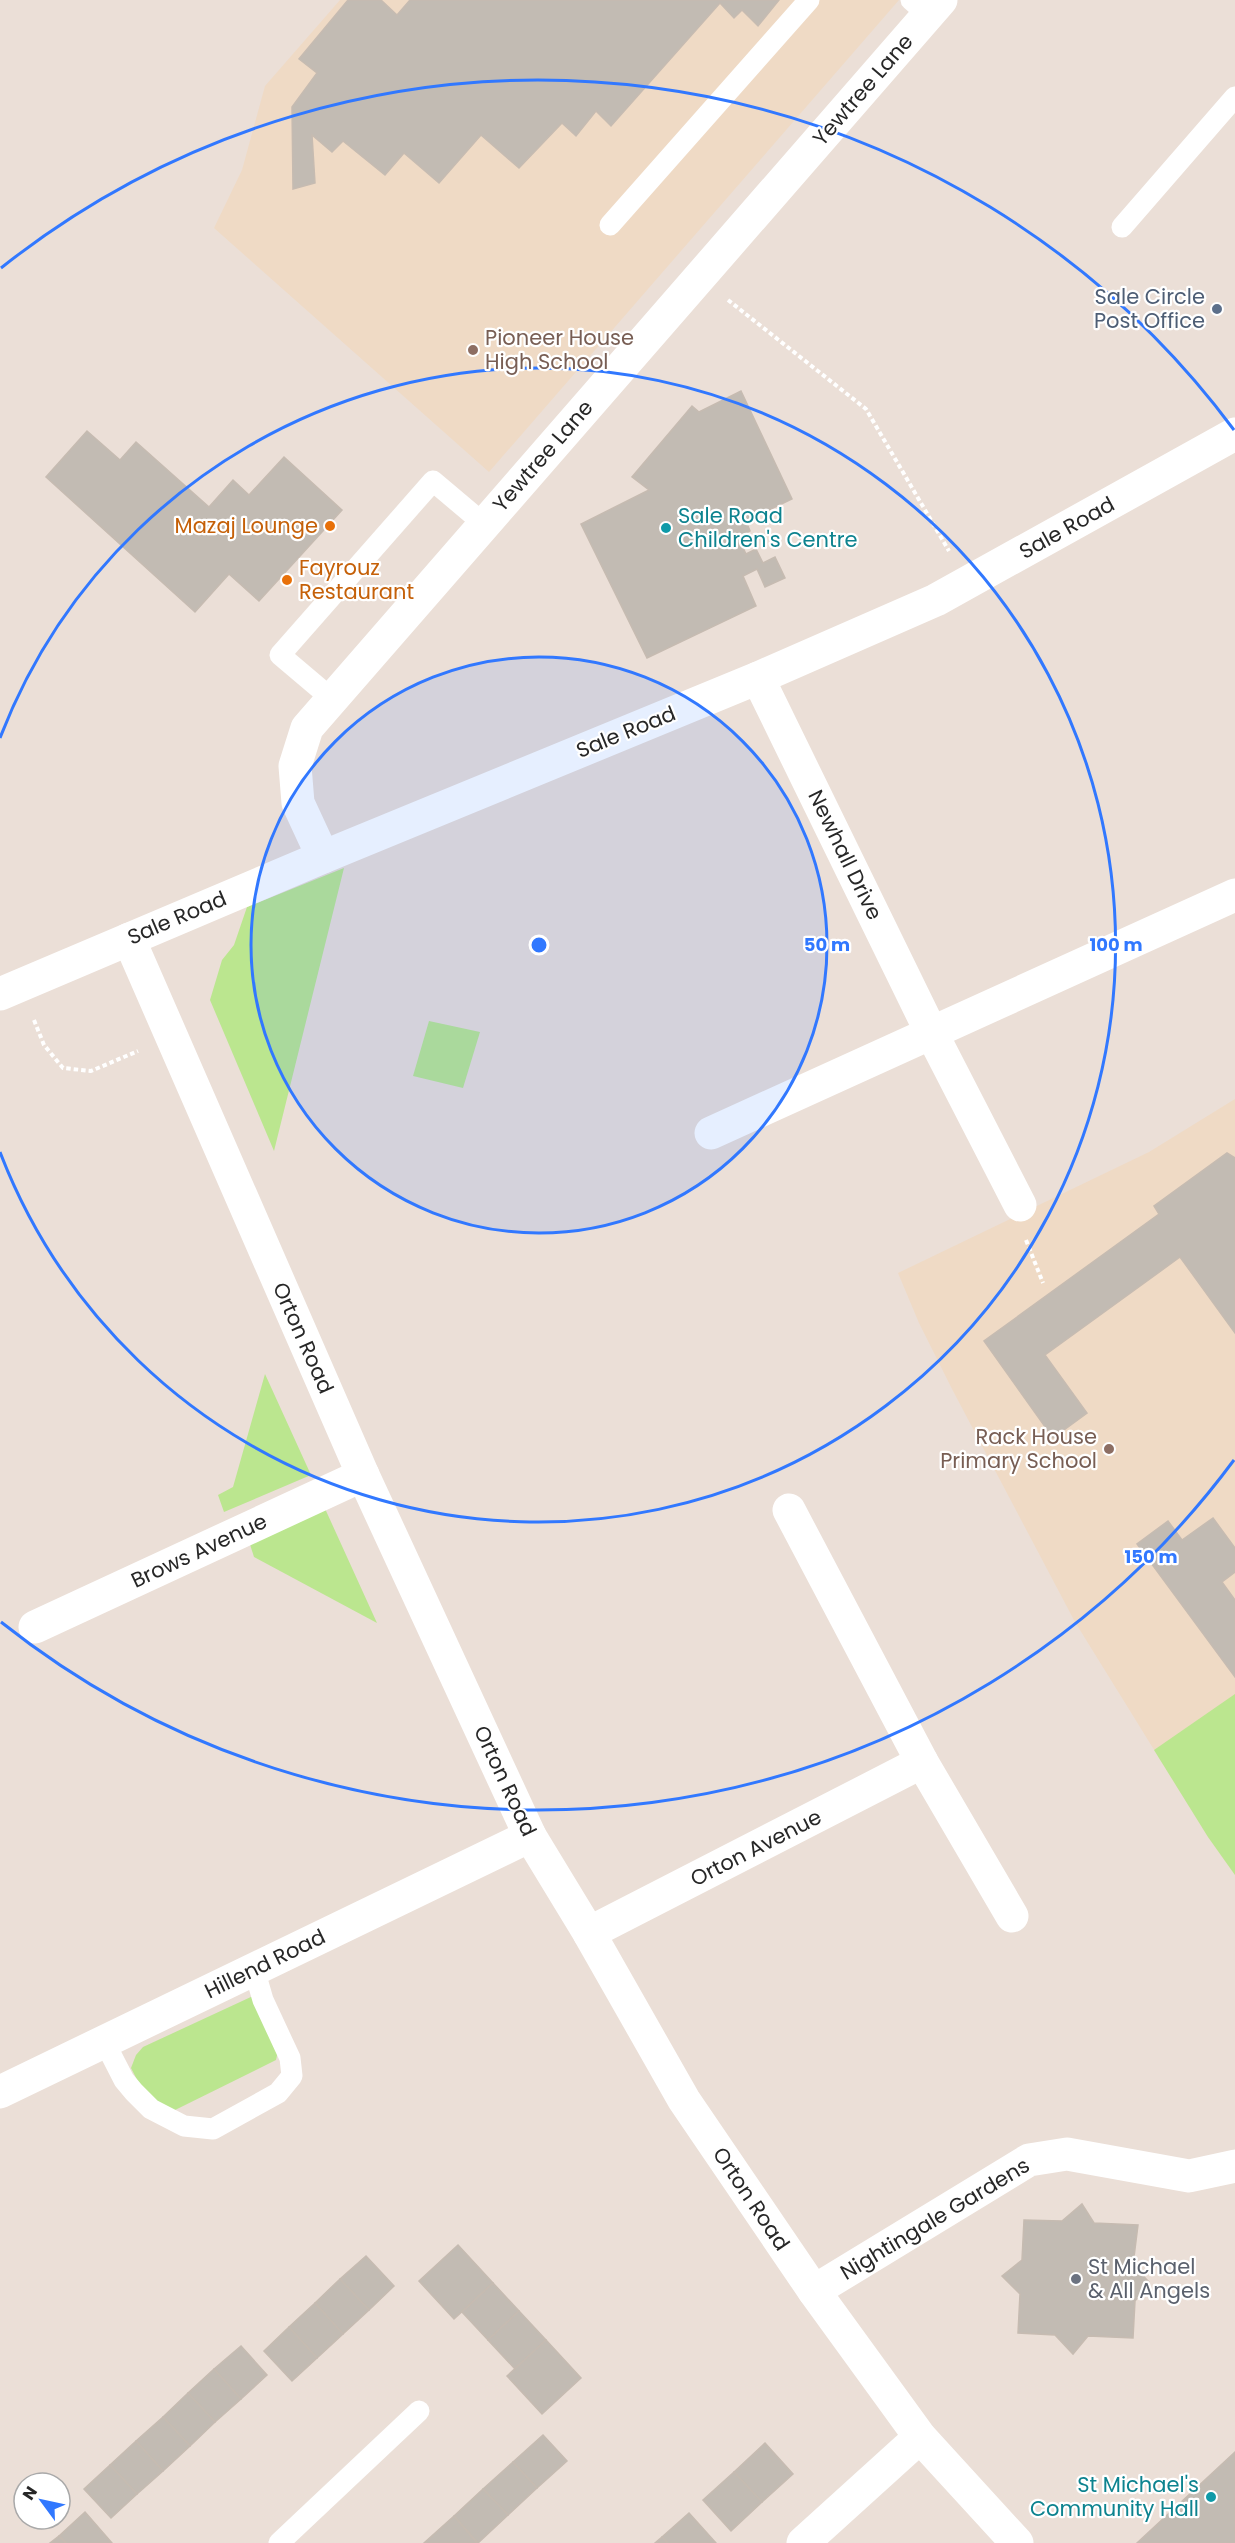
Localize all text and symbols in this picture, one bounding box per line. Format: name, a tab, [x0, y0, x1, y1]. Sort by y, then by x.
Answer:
street label: Yewtree Lane	[806, 28, 919, 152]
place label: Sale Circle Post Office	[1094, 282, 1205, 335]
marker: Sale Circle Post Office	[1210, 302, 1224, 316]
place label: Pioneer House High School	[485, 323, 634, 376]
marker: Pioneer House High School	[466, 343, 480, 357]
street label: Yewtree Lane	[486, 394, 599, 518]
street label: Sale Road	[1014, 489, 1120, 566]
place label: Sale Road Children's Centre	[678, 501, 858, 554]
place label: Mazaj Lounge	[175, 511, 318, 540]
marker: Mazaj Lounge	[323, 519, 337, 533]
marker: Sale Road Children's Centre	[659, 521, 673, 535]
place label: Fayrouz Restaurant	[299, 553, 414, 606]
marker: Fayrouz Restaurant	[280, 573, 294, 587]
street label: Sale Road	[572, 698, 680, 765]
street label: Newhall Drive	[801, 785, 889, 925]
street label: Sale Road	[123, 884, 231, 951]
text: 50 m	[804, 932, 850, 957]
text: 100 m	[1089, 932, 1143, 957]
centre of rings	[529, 935, 549, 955]
street label: Orton Road	[266, 1278, 341, 1398]
place label: Rack House Primary School	[940, 1422, 1097, 1475]
marker: Rack House Primary School	[1102, 1442, 1116, 1456]
street label: Brows Avenue	[126, 1506, 271, 1595]
text: 150 m	[1124, 1544, 1178, 1569]
street label: Orton Road	[467, 1721, 544, 1841]
street label: Orton Avenue	[685, 1802, 826, 1893]
street label: Hillend Road	[200, 1922, 330, 2005]
street label: Orton Road	[706, 2141, 797, 2256]
street label: Nightingale Gardens	[835, 2151, 1035, 2287]
place label: St Michael & All Angels	[1088, 2252, 1210, 2305]
marker: St Michael & All Angels	[1069, 2272, 1083, 2286]
place label: St Michael's Community Hall	[1030, 2470, 1199, 2523]
north arrow	[12, 2471, 72, 2531]
text: N	[17, 2482, 43, 2504]
marker: St Michael's Community Hall	[1204, 2490, 1218, 2504]

